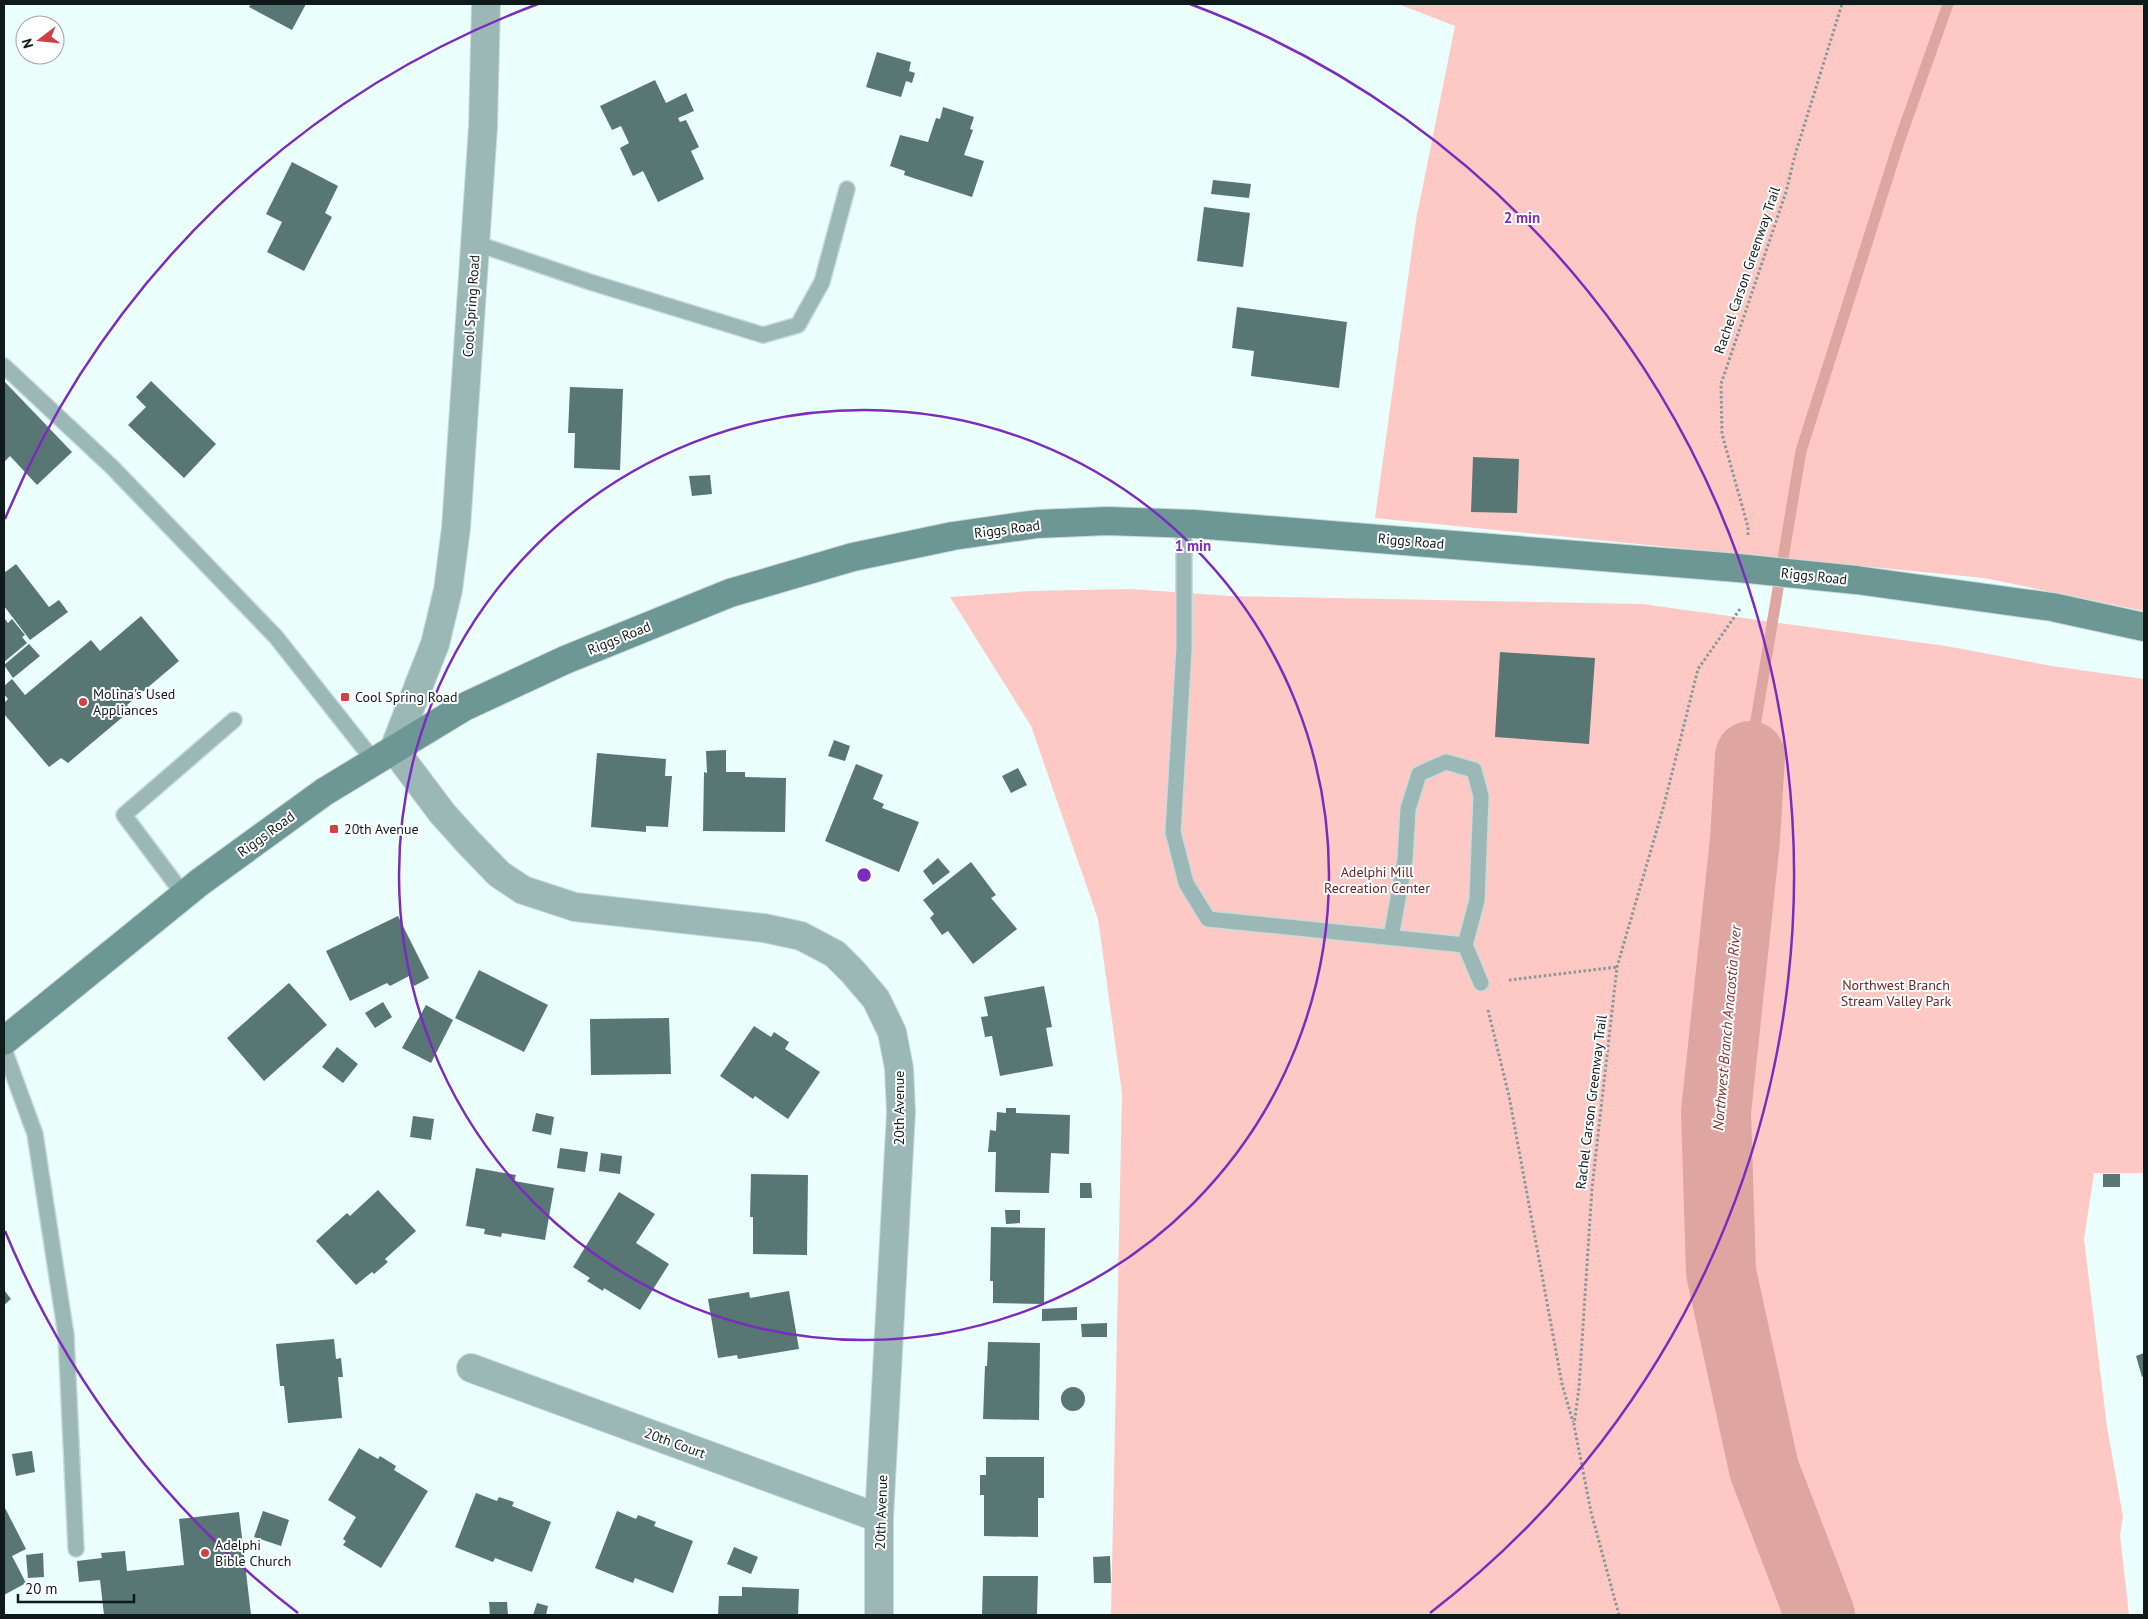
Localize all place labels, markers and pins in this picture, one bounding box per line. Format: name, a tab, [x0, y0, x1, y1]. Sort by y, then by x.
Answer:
place label: Molina's Used Appliances	[93, 685, 175, 719]
place label: Cool Spring Road	[355, 688, 457, 706]
marker: Cool Spring Road	[339, 691, 351, 703]
marker: Molina's Used Appliances	[77, 696, 89, 708]
place label: 20th Avenue	[344, 820, 419, 838]
marker: 20th Avenue	[328, 823, 340, 835]
centre of rings	[855, 866, 873, 884]
place label: Adelphi Bible Church	[215, 1536, 291, 1570]
marker: Adelphi Bible Church	[199, 1547, 211, 1559]

